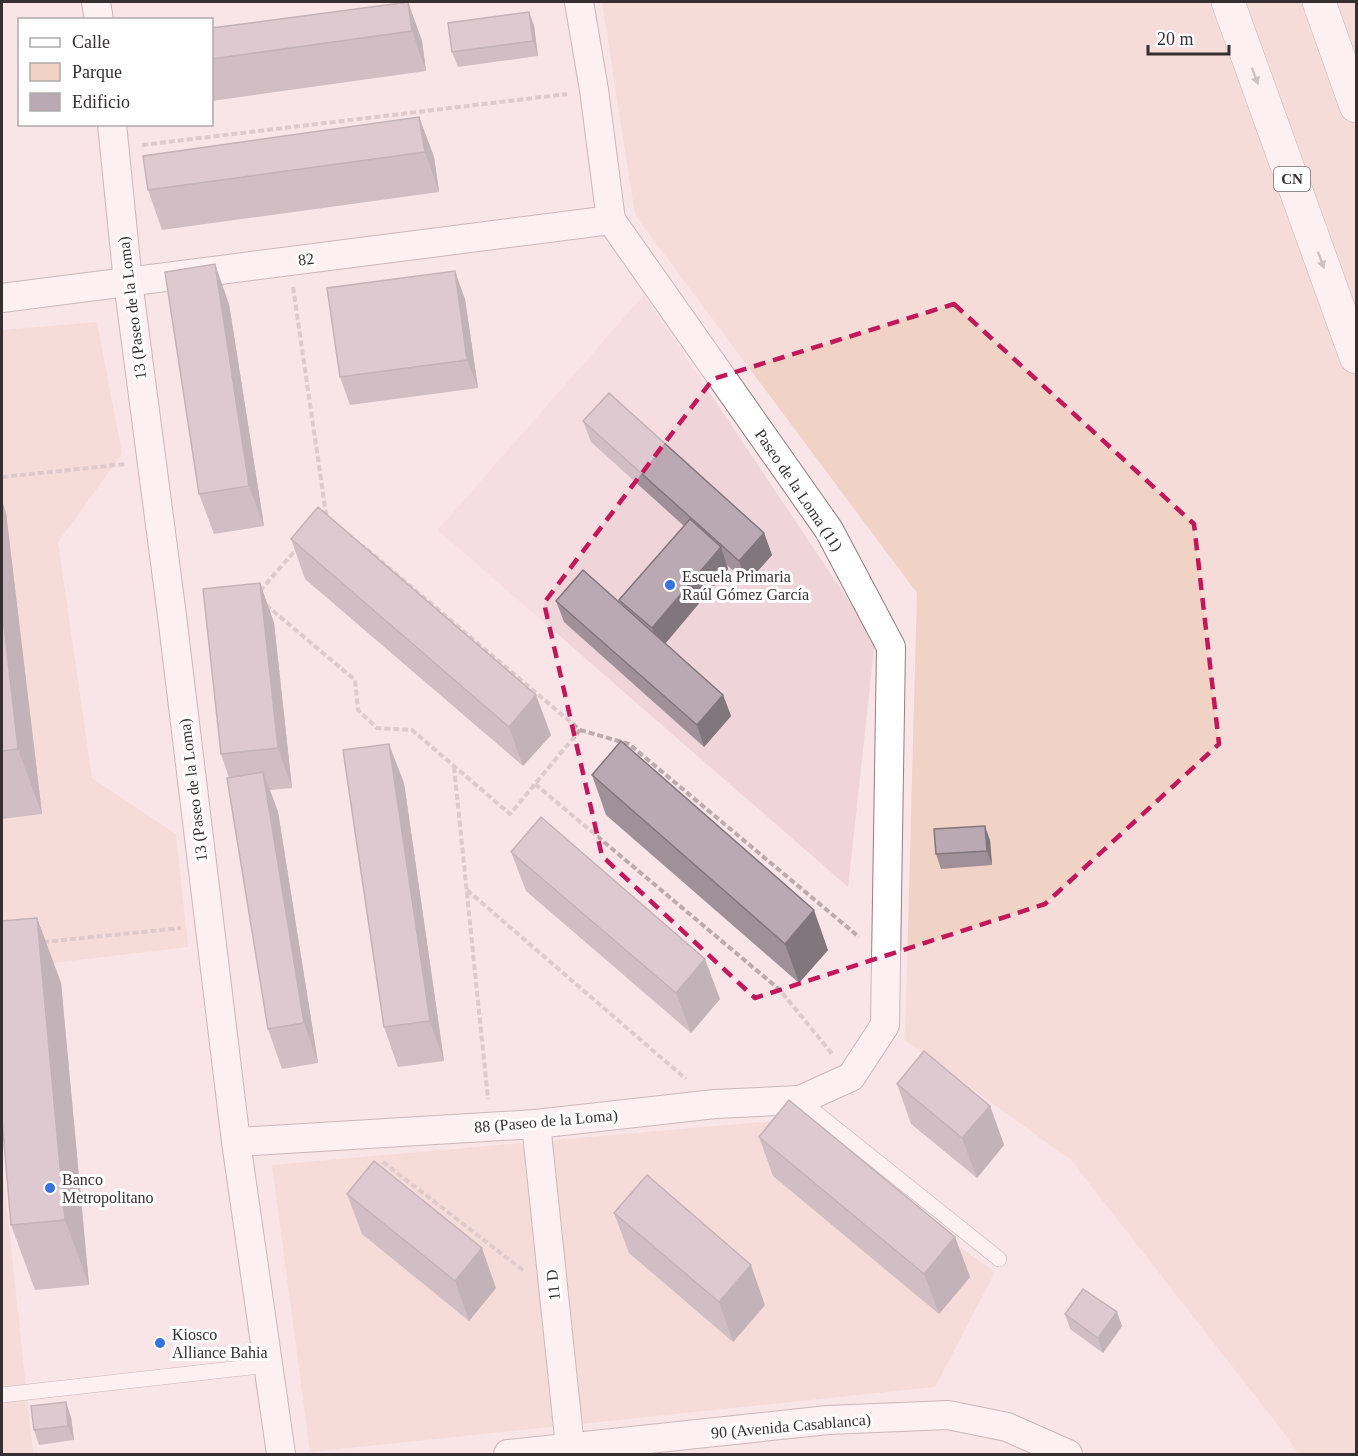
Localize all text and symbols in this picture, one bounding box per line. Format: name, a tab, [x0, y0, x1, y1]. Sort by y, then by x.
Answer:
legend	[18, 18, 213, 126]
scale bar	[1148, 18, 1229, 56]
text: 20 m	[1157, 29, 1194, 49]
text: Calle	[72, 32, 110, 52]
text: Parque	[72, 62, 122, 82]
one-way arrow	[1251, 67, 1261, 85]
text: Edificio	[72, 92, 130, 112]
road number: CN	[1274, 167, 1310, 191]
street label: 13 (Paseo de la Loma)	[115, 235, 150, 380]
street label: 82	[297, 250, 315, 268]
one-way arrow	[1317, 251, 1327, 269]
street label: Paseo de la Loma (11)	[751, 426, 846, 555]
place label: Escuela Primaria Raúl Gómez García	[682, 568, 809, 603]
marker: Escuela Primaria Raúl Gómez García	[663, 578, 677, 592]
street label: 13 (Paseo de la Loma)	[176, 717, 211, 862]
street label: 88 (Paseo de la Loma)	[474, 1106, 619, 1137]
place label: Banco Metropolitano	[62, 1171, 154, 1207]
marker: Banco Metropolitano	[43, 1181, 57, 1195]
street label: 11 D	[543, 1269, 563, 1301]
place label: Kiosco Alliance Bahia	[172, 1326, 268, 1361]
marker: Kiosco Alliance Bahia	[153, 1336, 167, 1350]
street label: 90 (Avenida Casablanca)	[710, 1411, 872, 1442]

